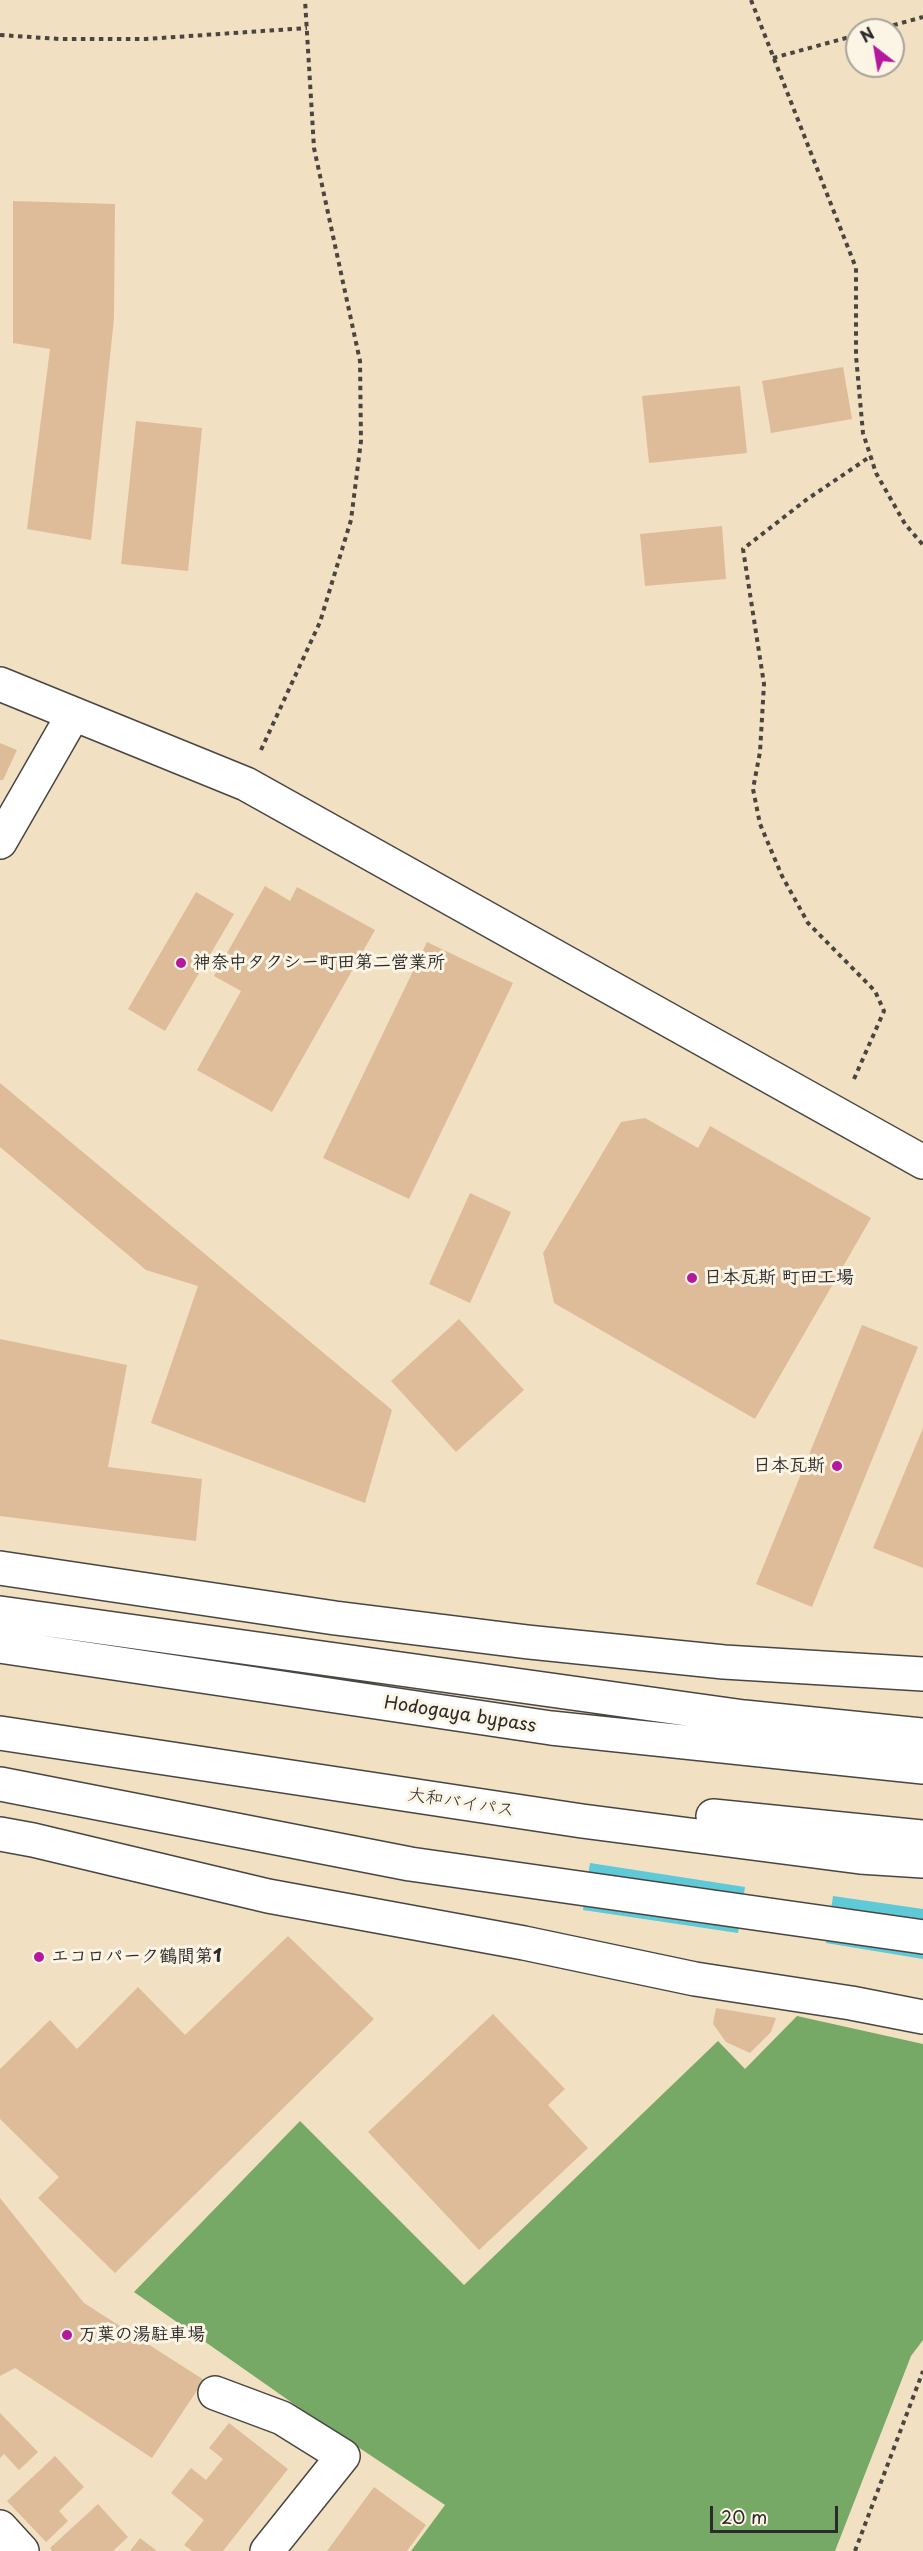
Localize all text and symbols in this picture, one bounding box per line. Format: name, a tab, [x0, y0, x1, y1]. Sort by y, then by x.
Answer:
north arrow	[845, 18, 905, 78]
text: N	[855, 21, 878, 48]
place label: 神奈中タクシー町田第二営業所	[193, 952, 445, 974]
marker: 神奈中タクシー町田第二営業所	[174, 956, 188, 970]
place label: 日本瓦斯 町田工場	[704, 1267, 854, 1289]
marker: 日本瓦斯 町田工場	[685, 1271, 699, 1285]
place label: 日本瓦斯	[753, 1455, 825, 1477]
marker: 日本瓦斯	[830, 1459, 844, 1473]
street label: Hodogaya bypass	[382, 1692, 538, 1738]
street label: 大和バイパス	[406, 1784, 516, 1822]
place label: エコロパーク鶴間第1	[51, 1946, 222, 1968]
marker: エコロパーク鶴間第1	[32, 1950, 46, 1964]
place label: 万葉の湯駐車場	[79, 2324, 205, 2346]
marker: 万葉の湯駐車場	[60, 2328, 74, 2342]
scale bar	[713, 2494, 840, 2532]
text: 20 m	[721, 2503, 767, 2530]

